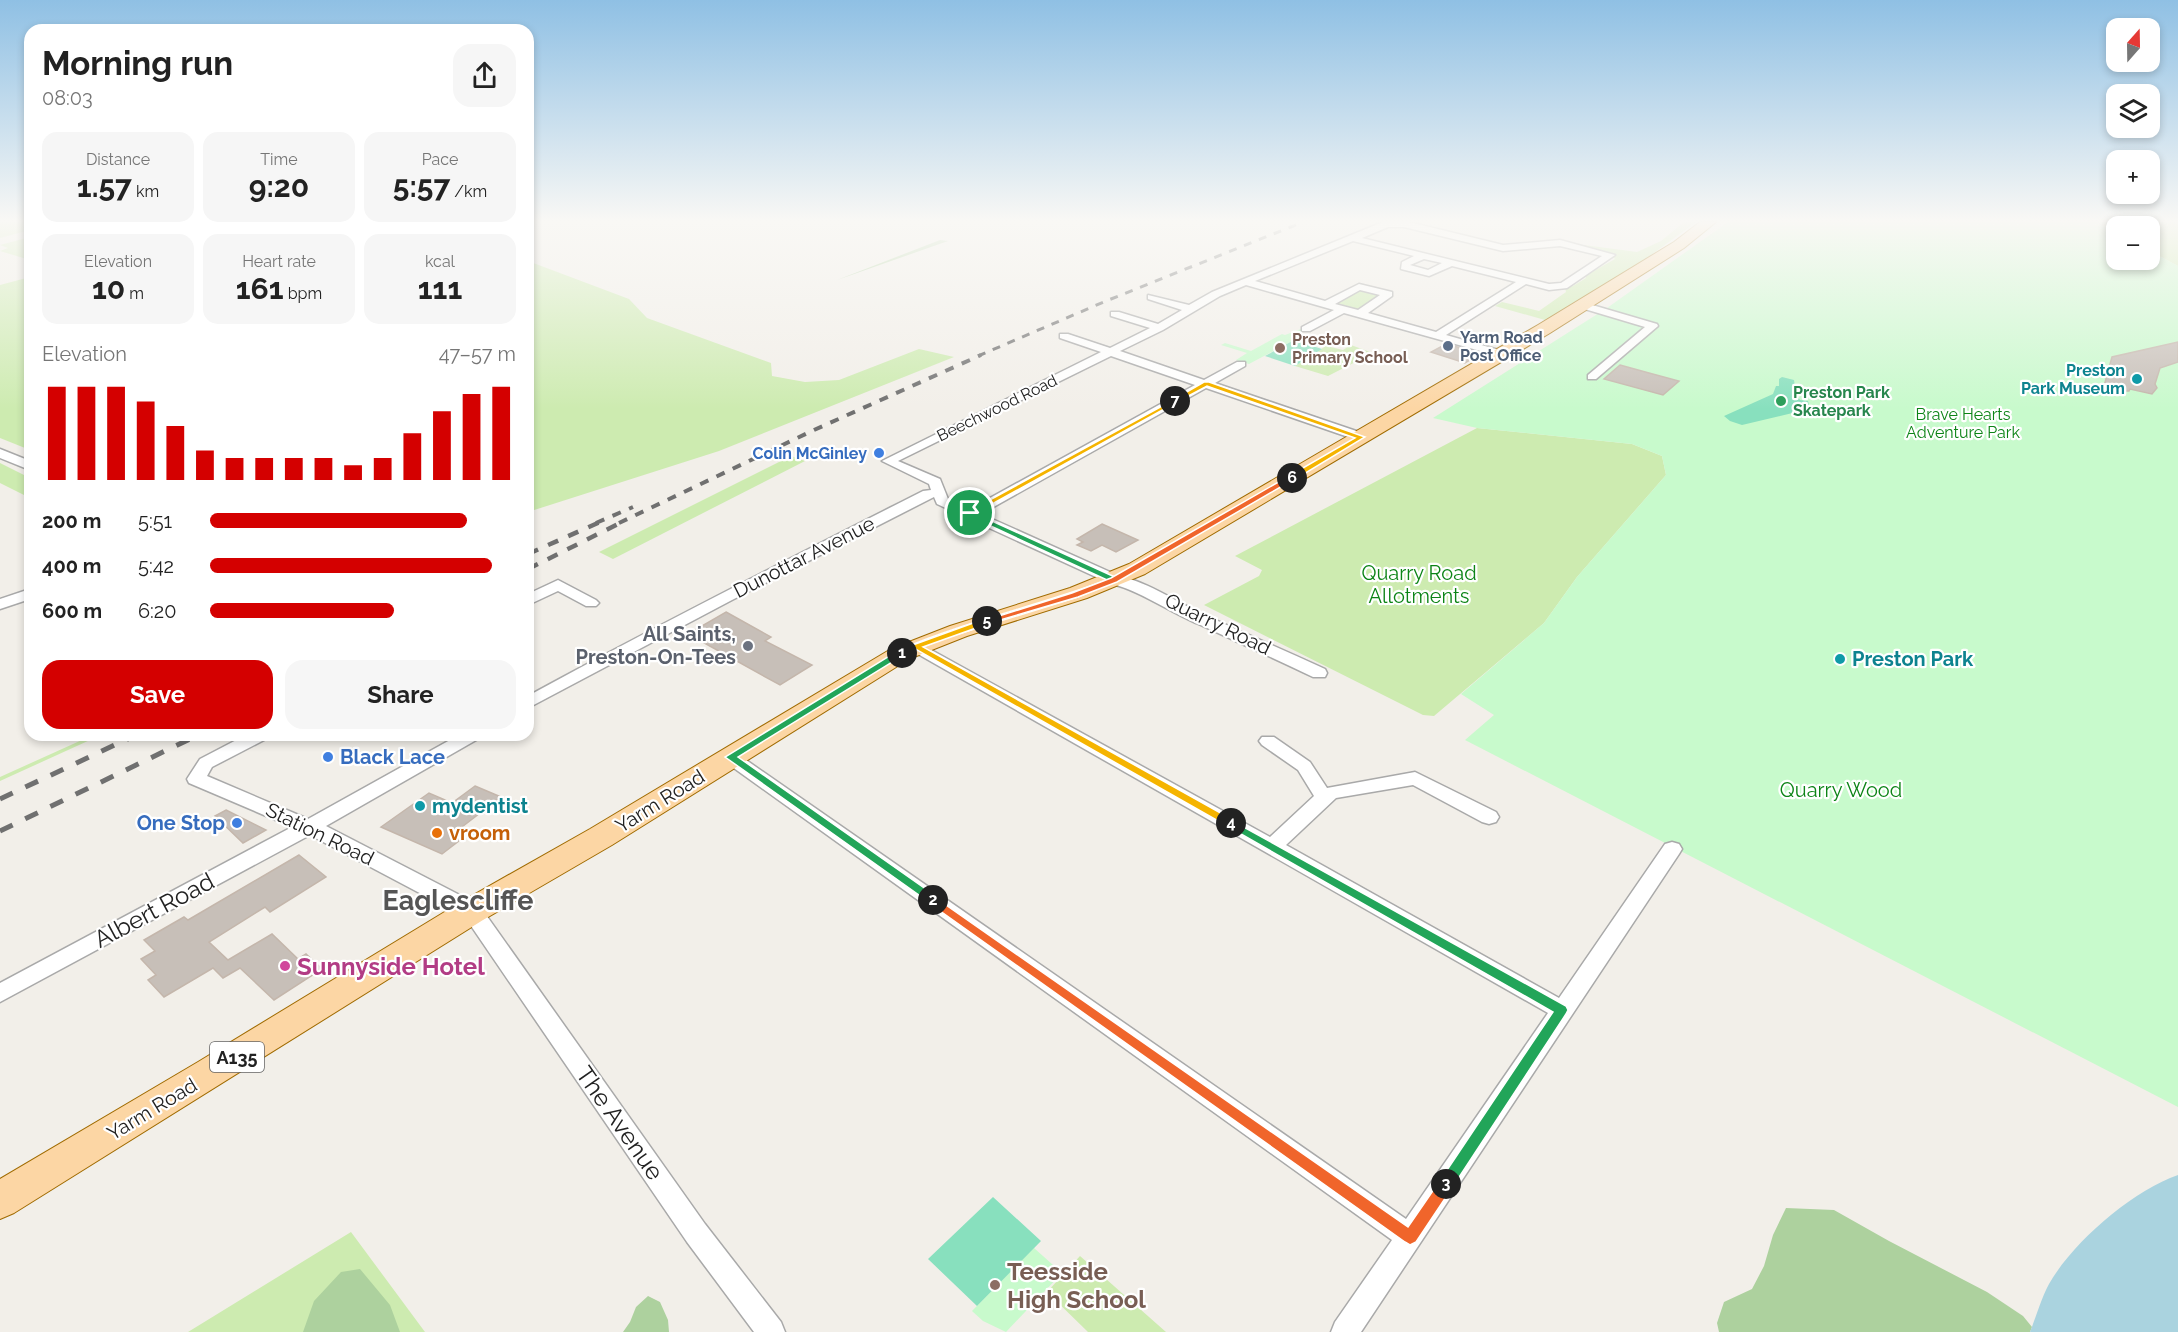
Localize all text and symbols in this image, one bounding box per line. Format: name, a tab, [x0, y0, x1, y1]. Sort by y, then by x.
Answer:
north arrow	[2106, 18, 2160, 72]
map controls	[2106, 18, 2160, 270]
text: Morning run	[42, 44, 233, 83]
button: share	[453, 44, 516, 107]
button: layers	[2106, 84, 2160, 138]
text: 08:03	[42, 86, 93, 110]
text: Distance	[86, 150, 150, 169]
text: Time	[260, 150, 298, 169]
text: Pace	[422, 150, 458, 169]
button: +	[2106, 150, 2160, 204]
text: 1.57	[77, 169, 132, 204]
text: 9:20	[249, 169, 309, 204]
text: 5:57	[393, 169, 450, 204]
text: km	[132, 182, 159, 201]
text: /km	[450, 182, 487, 201]
button: −	[2106, 216, 2160, 270]
text: Elevation	[84, 252, 152, 271]
text: Heart rate	[242, 252, 316, 271]
text: kcal	[425, 252, 455, 271]
text: 10	[92, 271, 125, 306]
text: 161	[236, 271, 284, 306]
text: 111	[418, 271, 462, 306]
text: m	[125, 284, 144, 303]
text: bpm	[284, 284, 322, 303]
place label: Yarm Road Post Office	[1460, 328, 1543, 365]
place label: Preston Primary School	[1292, 330, 1409, 367]
marker: Yarm Road Post Office	[1441, 339, 1455, 353]
marker: Preston Primary School	[1273, 341, 1287, 355]
text: Elevation	[42, 342, 127, 366]
text: 47–57 m	[439, 342, 516, 366]
place label: Preston Park Museum	[2021, 361, 2125, 398]
street label: Beechwood Road	[934, 371, 1060, 445]
marker: Preston Park Museum	[2130, 372, 2144, 386]
place label: Preston Park Skatepark	[1793, 383, 1890, 420]
pin: 7	[1160, 386, 1190, 416]
text: 7	[1171, 391, 1179, 410]
marker: Preston Park Skatepark	[1774, 394, 1788, 408]
park label: Brave Hearts Adventure Park	[1906, 405, 2020, 442]
place label: Colin McGinley	[753, 444, 867, 463]
marker: Colin McGinley	[872, 446, 886, 460]
pin: 6	[1277, 463, 1307, 493]
text: 6	[1287, 468, 1297, 487]
pin	[944, 487, 995, 538]
icon: arrive	[953, 496, 986, 529]
text: 200 m	[42, 509, 101, 533]
text: 5:51	[138, 509, 172, 533]
street label: Dunottar Avenue	[729, 511, 879, 603]
text: 400 m	[42, 554, 101, 578]
text: 5:42	[138, 554, 174, 578]
park label: Quarry Road Allotments	[1361, 561, 1477, 608]
street label: Quarry Road	[1161, 588, 1275, 660]
text: 600 m	[42, 599, 102, 623]
text: 6:20	[138, 599, 176, 623]
pin: 5	[972, 606, 1002, 636]
text: 5	[983, 611, 991, 630]
place label: All Saints, Preston-On-Tees	[575, 622, 736, 669]
pin: 1	[887, 638, 917, 668]
marker: All Saints, Preston-On-Tees	[741, 639, 755, 653]
text: 1	[898, 643, 906, 662]
place label: Preston Park	[1852, 647, 1974, 671]
marker: Preston Park	[1833, 652, 1847, 666]
button: Save	[42, 660, 273, 729]
button: Share	[285, 660, 516, 729]
place label: Black Lace	[340, 745, 445, 769]
marker: Black Lace	[321, 750, 335, 764]
street label: Yarm Road	[611, 764, 709, 838]
park label: Quarry Wood	[1780, 778, 1902, 802]
place label: mydentist	[432, 794, 529, 818]
street label: Station Road	[262, 798, 378, 870]
marker: mydentist	[413, 799, 427, 813]
pin: 4	[1216, 808, 1246, 838]
place label: One Stop	[137, 811, 225, 835]
text: 4	[1226, 813, 1236, 832]
marker: One Stop	[230, 816, 244, 830]
place label: vroom	[449, 821, 510, 845]
marker: vroom	[430, 826, 444, 840]
street label: Albert Road	[89, 866, 219, 954]
district label: Eaglescliffe	[383, 885, 533, 916]
pin: 2	[918, 885, 948, 915]
text: 2	[928, 890, 938, 909]
place label: Sunnyside Hotel	[297, 952, 485, 981]
marker: Sunnyside Hotel	[278, 959, 292, 973]
road number: A135	[210, 1042, 264, 1072]
street label: The Avenue	[570, 1060, 670, 1186]
street label: Yarm Road	[103, 1073, 201, 1145]
pin: 3	[1431, 1169, 1461, 1199]
text: 3	[1442, 1174, 1450, 1193]
place label: Teesside High School	[1007, 1257, 1146, 1314]
marker: Teesside High School	[988, 1278, 1002, 1292]

